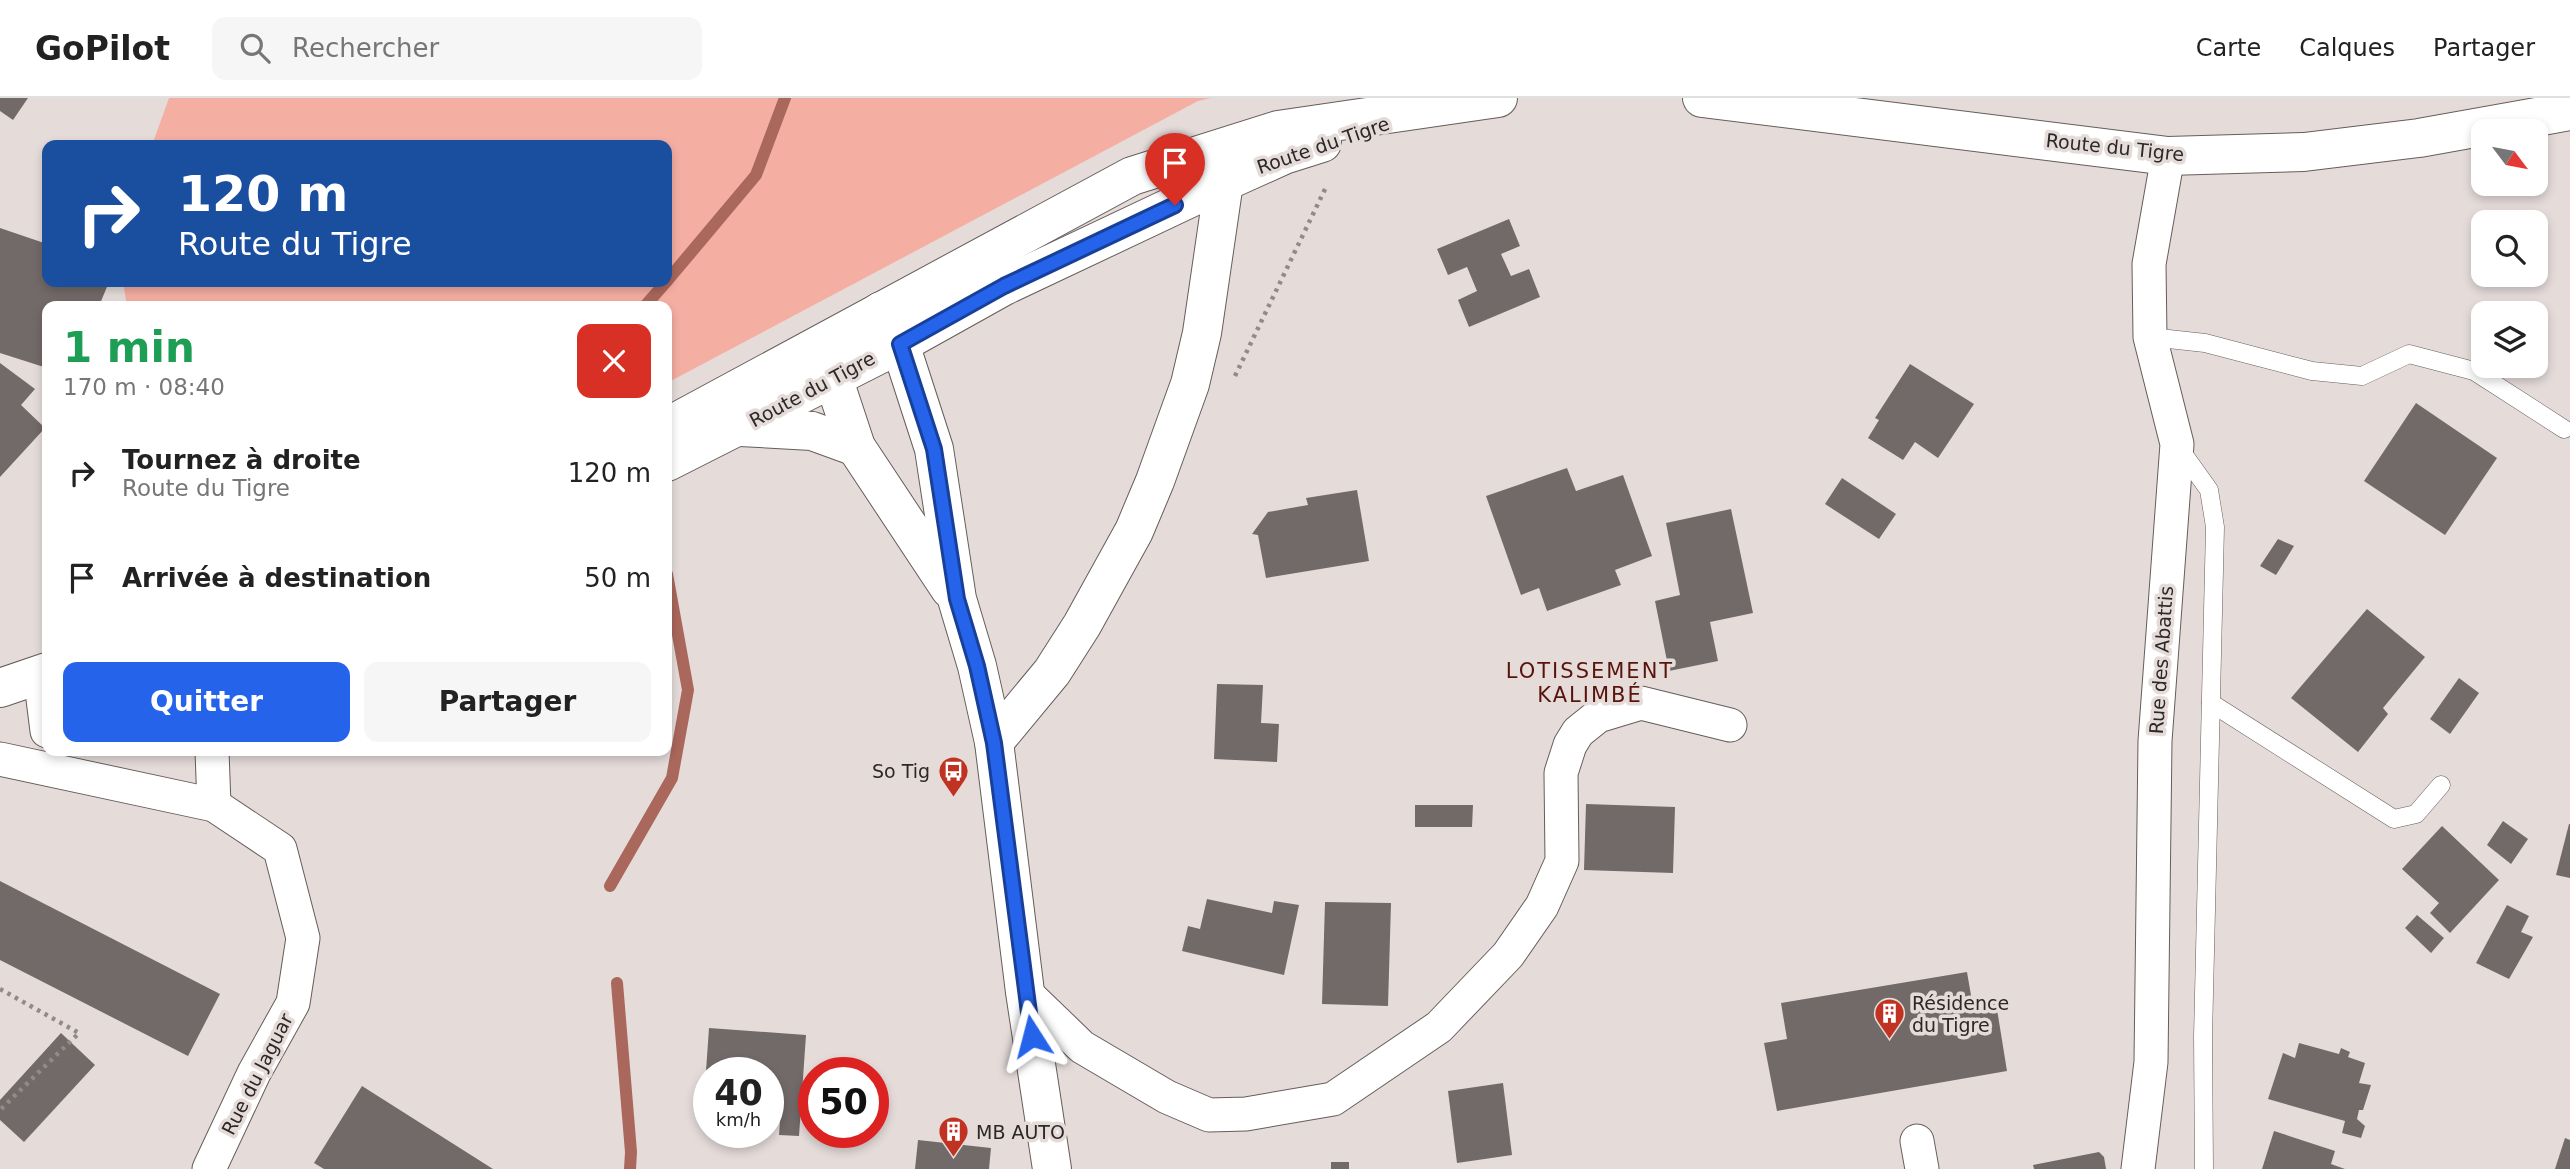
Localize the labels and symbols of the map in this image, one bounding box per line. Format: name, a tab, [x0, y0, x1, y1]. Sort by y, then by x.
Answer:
street label: Route du Tigre	[1254, 112, 1392, 178]
north arrow	[2471, 119, 2548, 196]
street label: Route du Tigre	[2045, 129, 2185, 165]
pin	[1145, 133, 1205, 205]
street label: Route du Tigre	[746, 347, 878, 431]
street label: Rue des Abattis	[2145, 585, 2177, 735]
district label: LOTISSEMENT KALIMBÉ	[1506, 659, 1674, 707]
bus stop icon: So Tig	[936, 754, 970, 798]
place label: So Tig	[872, 760, 930, 782]
place label: Résidence du Tigre	[1912, 992, 2009, 1036]
building icon: Résidence du Tigre	[1872, 997, 1906, 1041]
position arrow	[995, 999, 1069, 1073]
street label: Rue du Jaguar	[217, 1010, 297, 1138]
speed limit sign: 50	[798, 1057, 889, 1148]
building icon: MB AUTO	[936, 1115, 970, 1159]
place label: MB AUTO	[976, 1121, 1065, 1143]

